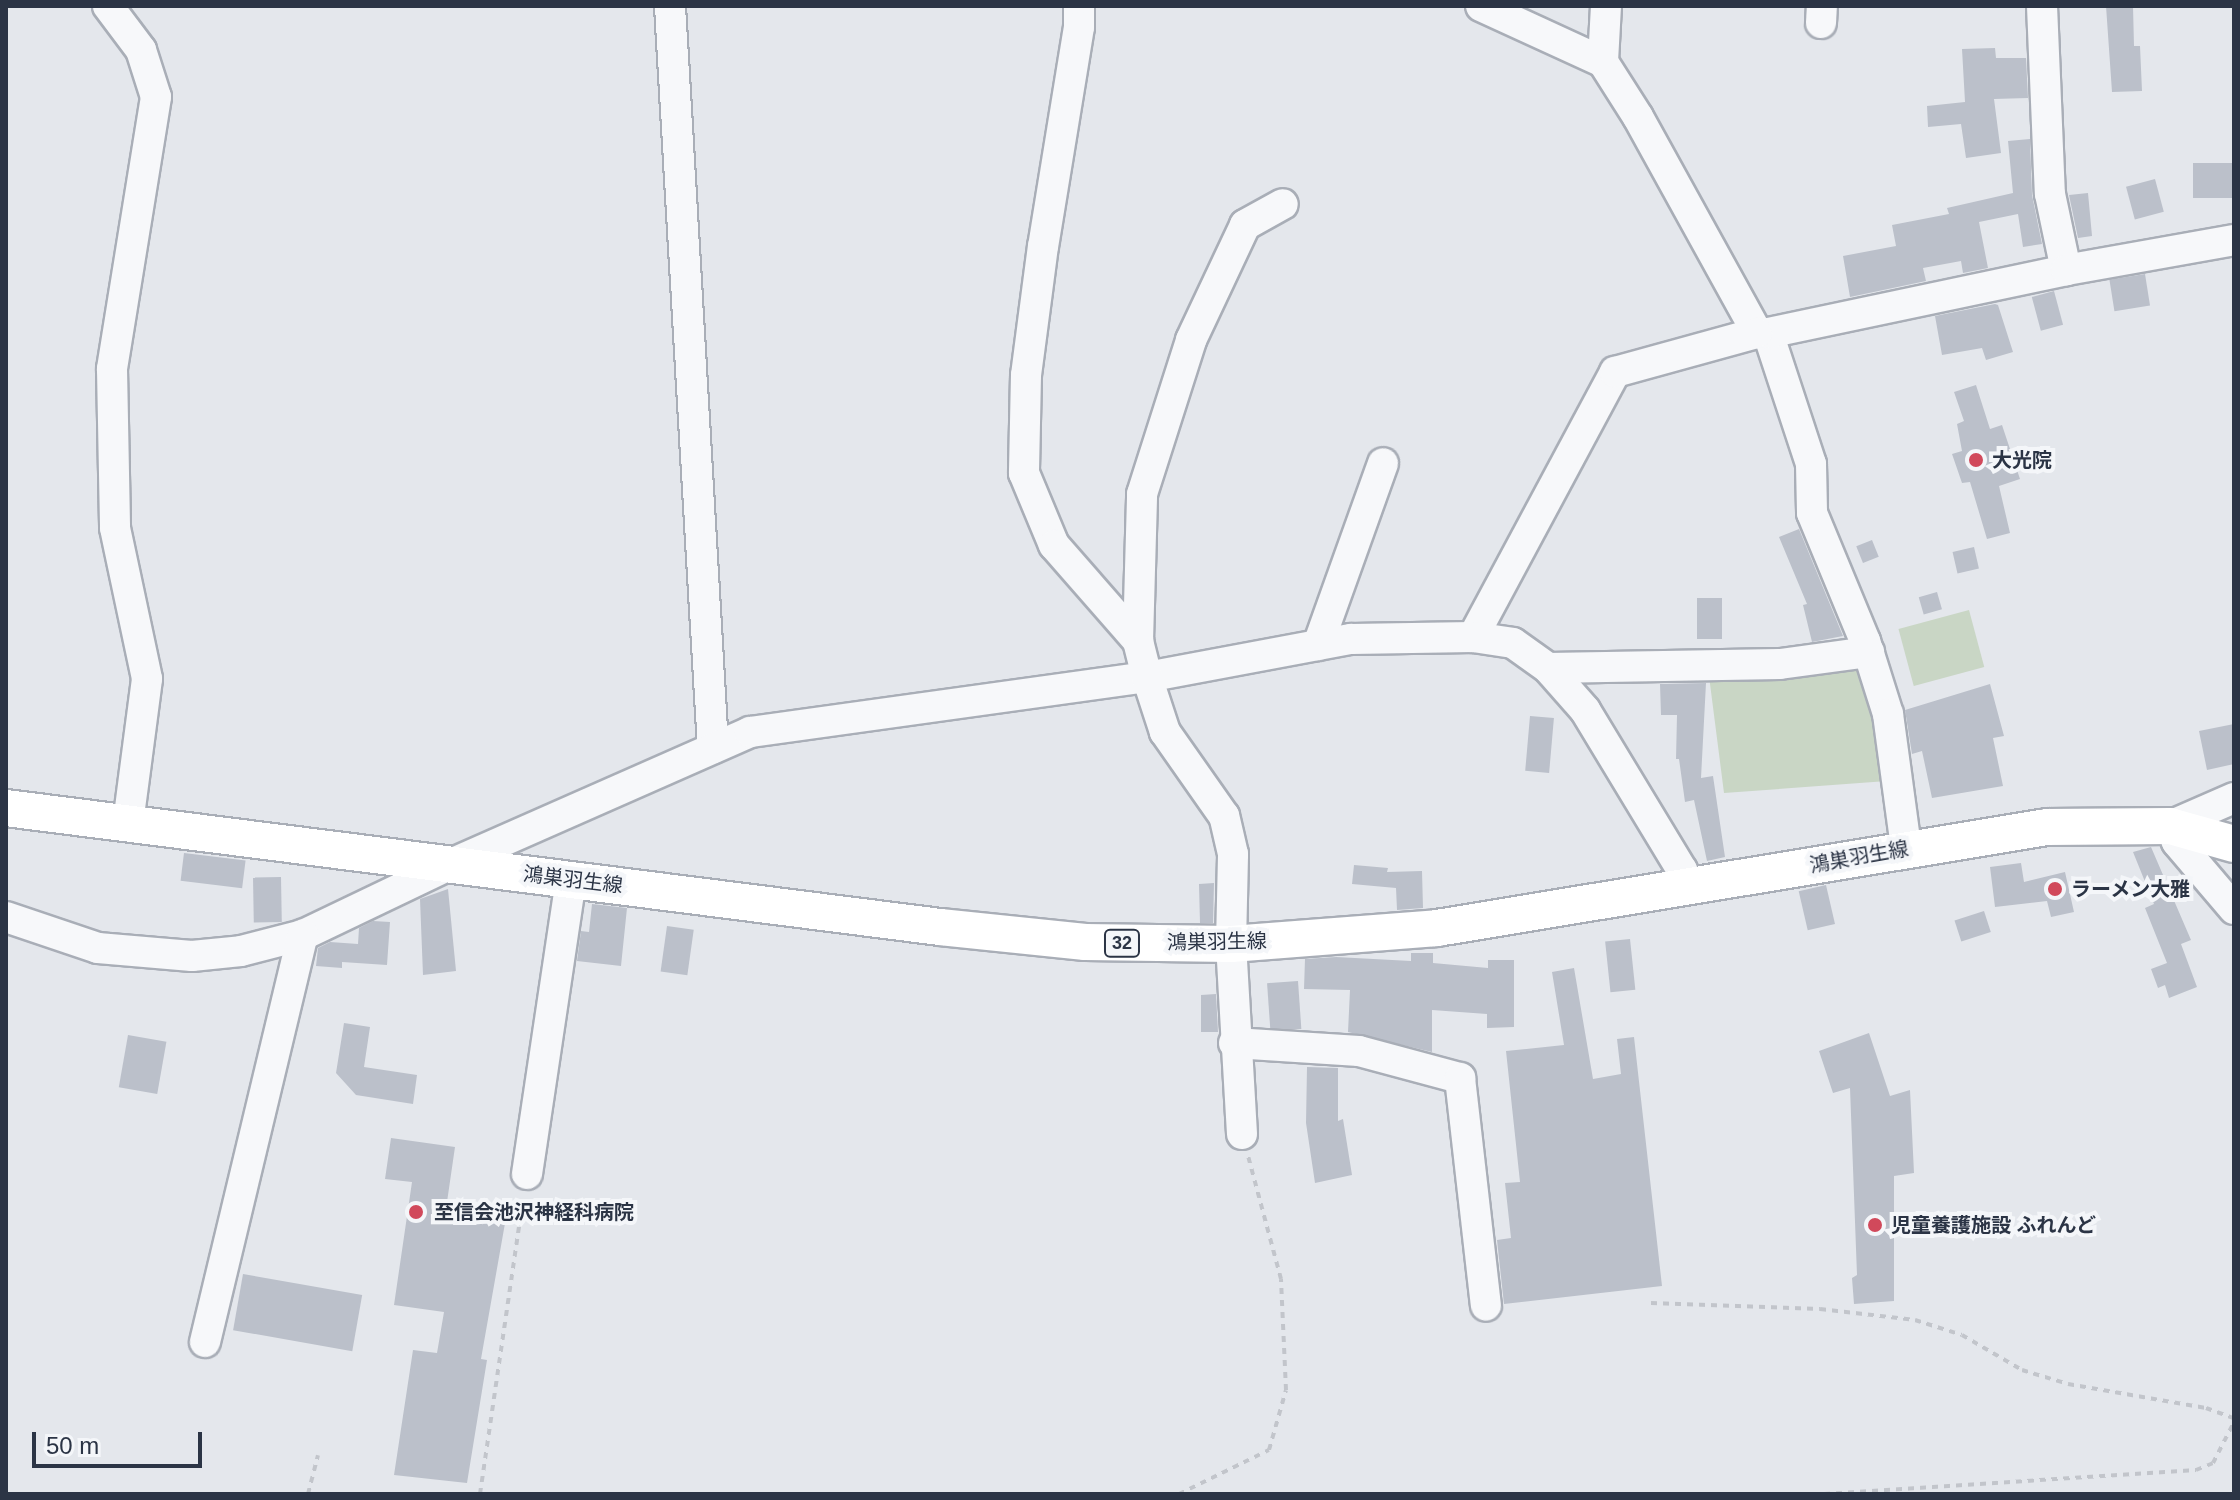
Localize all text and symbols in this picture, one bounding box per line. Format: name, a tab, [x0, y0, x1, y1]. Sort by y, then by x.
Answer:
place label: 大光院	[1992, 448, 2052, 472]
marker: 大光院	[1967, 451, 1985, 469]
street label: 鴻巣羽生線	[1808, 836, 1910, 878]
street label: 鴻巣羽生線	[522, 862, 624, 898]
place label: ラーメン大雅	[2071, 877, 2191, 901]
marker: ラーメン大雅	[2046, 880, 2064, 898]
road number: 32	[1102, 929, 1142, 957]
street label: 鴻巣羽生線	[1167, 929, 1267, 955]
place label: 至信会池沢神経科病院	[434, 1200, 634, 1224]
marker: 至信会池沢神経科病院	[405, 1201, 427, 1223]
place label: 児童養護施設 ふれんど	[1891, 1213, 2097, 1237]
marker: 児童養護施設 ふれんど	[1866, 1216, 1884, 1234]
scale bar	[36, 1416, 206, 1466]
text: 50 m	[46, 1432, 99, 1459]

